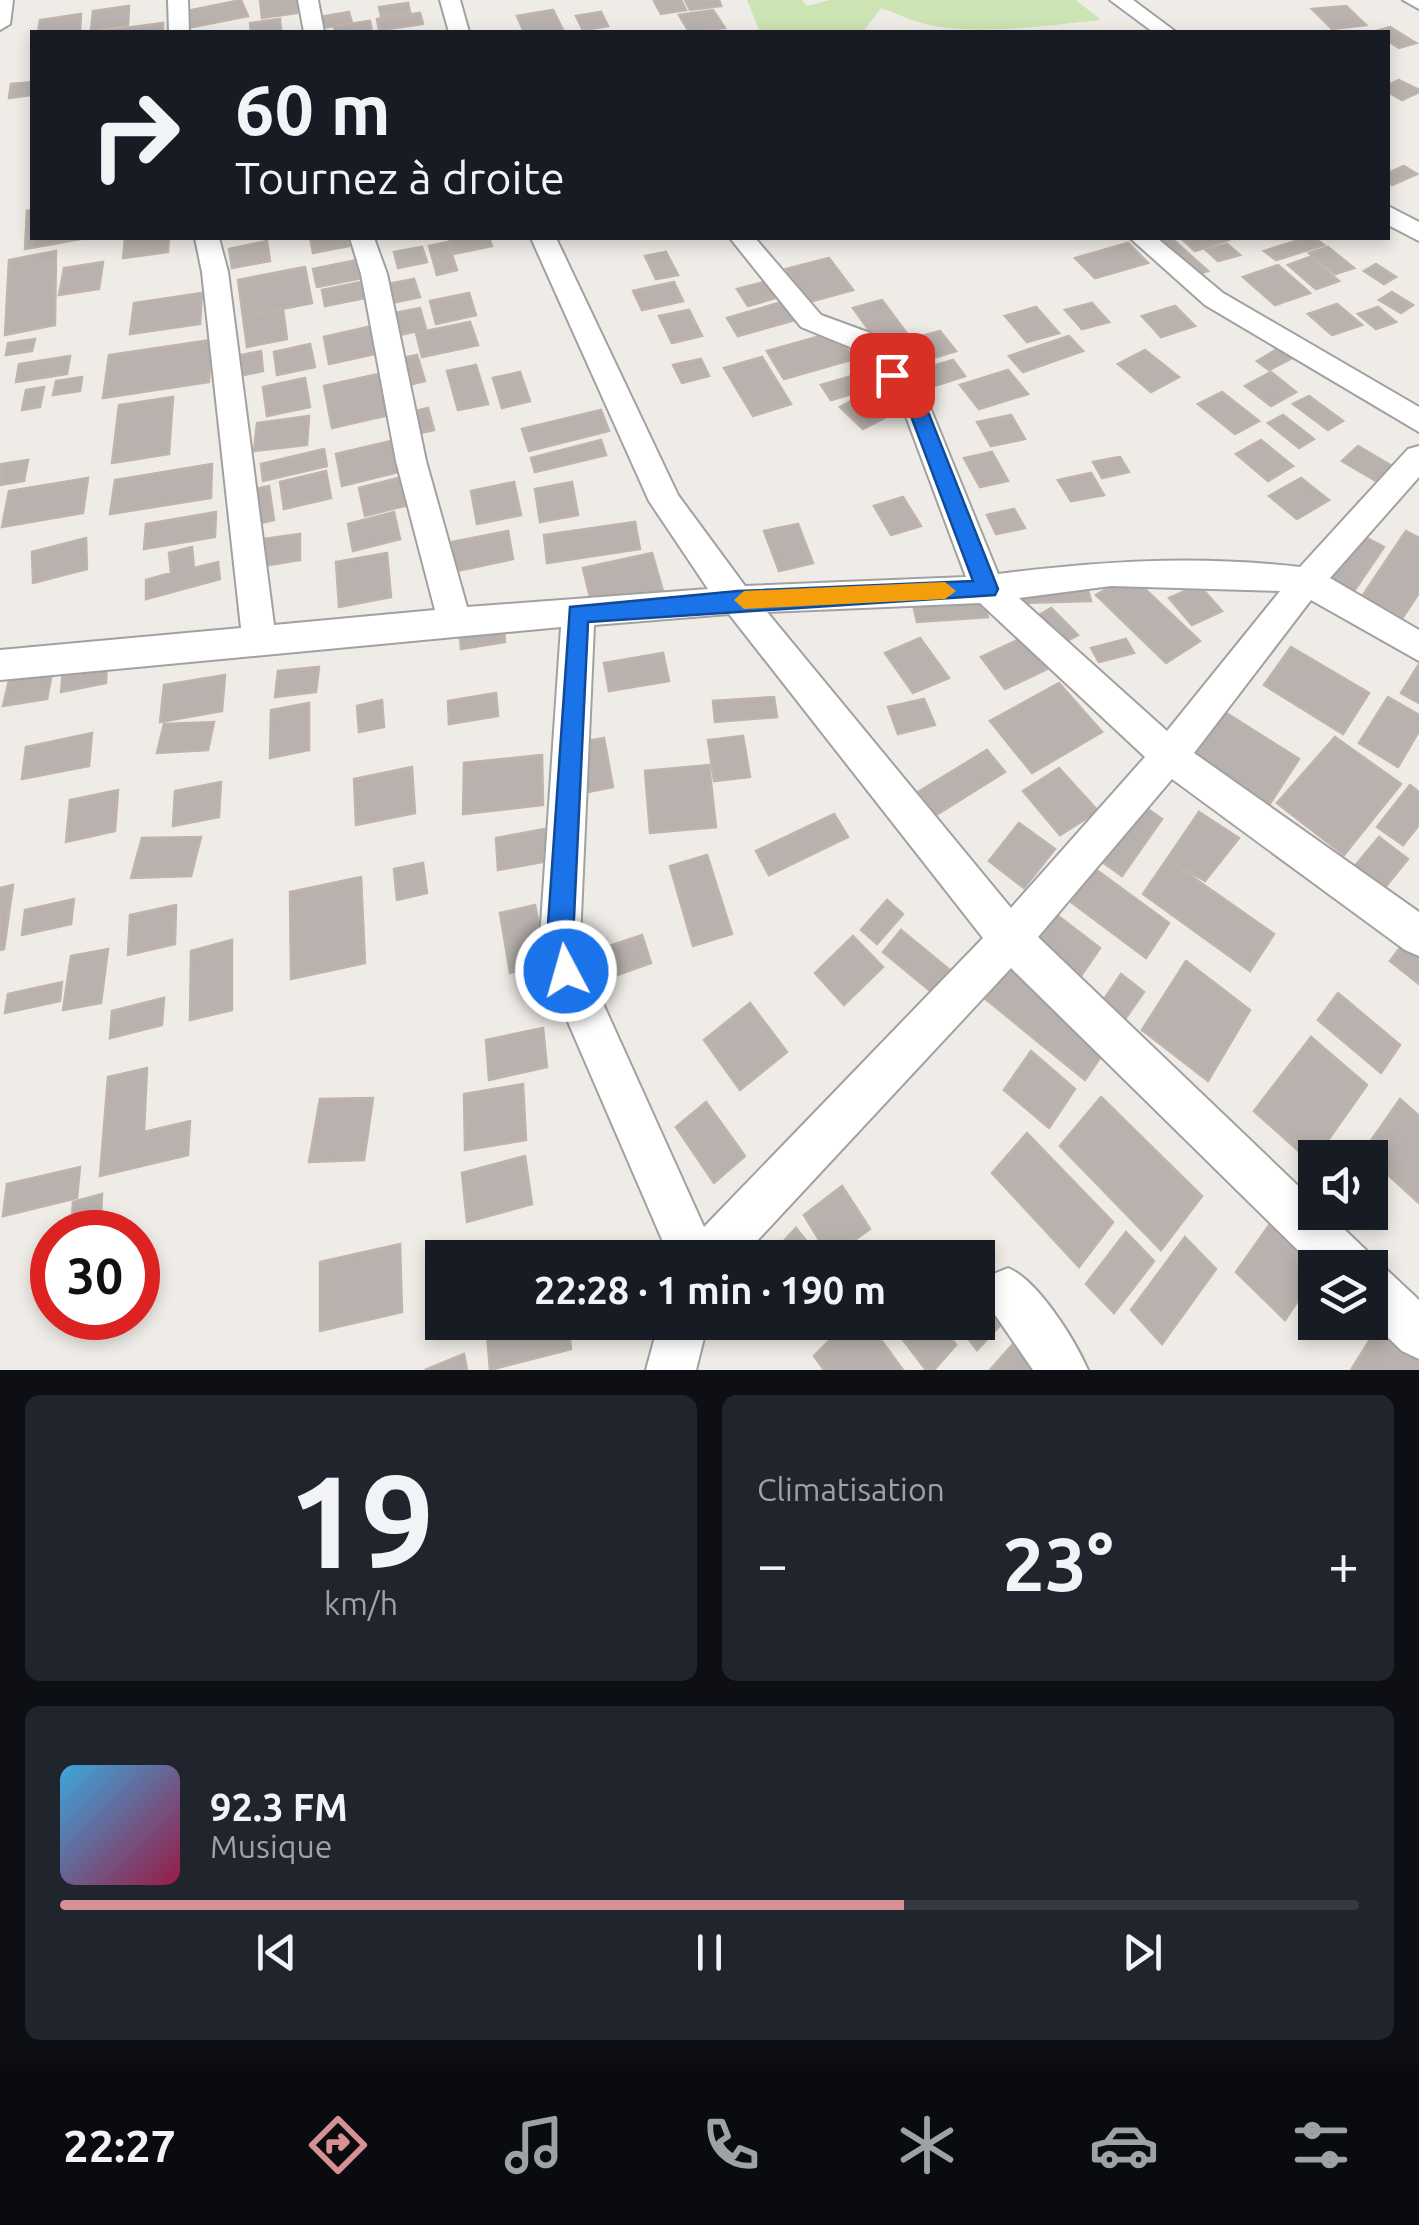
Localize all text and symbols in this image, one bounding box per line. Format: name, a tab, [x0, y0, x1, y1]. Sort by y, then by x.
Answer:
icon: right	[70, 70, 200, 200]
text: 60 m	[235, 70, 391, 148]
text: Tournez à droite	[235, 152, 565, 203]
pin	[850, 333, 935, 418]
icon: arrive	[865, 348, 920, 403]
position arrow	[514, 919, 618, 1023]
map controls	[1298, 1140, 1388, 1340]
button: sound	[1298, 1140, 1388, 1230]
speed limit sign: 30	[30, 1210, 160, 1340]
button: layers	[1298, 1250, 1388, 1340]
text: 22:28 · 1 min · 190 m	[534, 1269, 886, 1311]
text: 19	[288, 1447, 434, 1593]
text: Climatisation	[757, 1471, 945, 1507]
text: 23°	[1002, 1521, 1114, 1605]
text: −	[757, 1533, 788, 1594]
text: +	[1328, 1533, 1359, 1594]
text: km/h	[324, 1585, 398, 1621]
text: 92.3 FM	[210, 1786, 348, 1828]
text: Musique	[210, 1828, 332, 1864]
icon: previous	[249, 1925, 304, 1980]
icon: pause	[682, 1925, 737, 1980]
icon: next	[1115, 1925, 1170, 1980]
icon: directions	[303, 2110, 373, 2180]
icon: music	[499, 2110, 569, 2180]
icon: phone	[696, 2110, 766, 2180]
icon: climate	[892, 2110, 962, 2180]
icon: car	[1089, 2110, 1159, 2180]
icon: filters	[1286, 2110, 1356, 2180]
text: 22:27	[63, 2120, 176, 2171]

